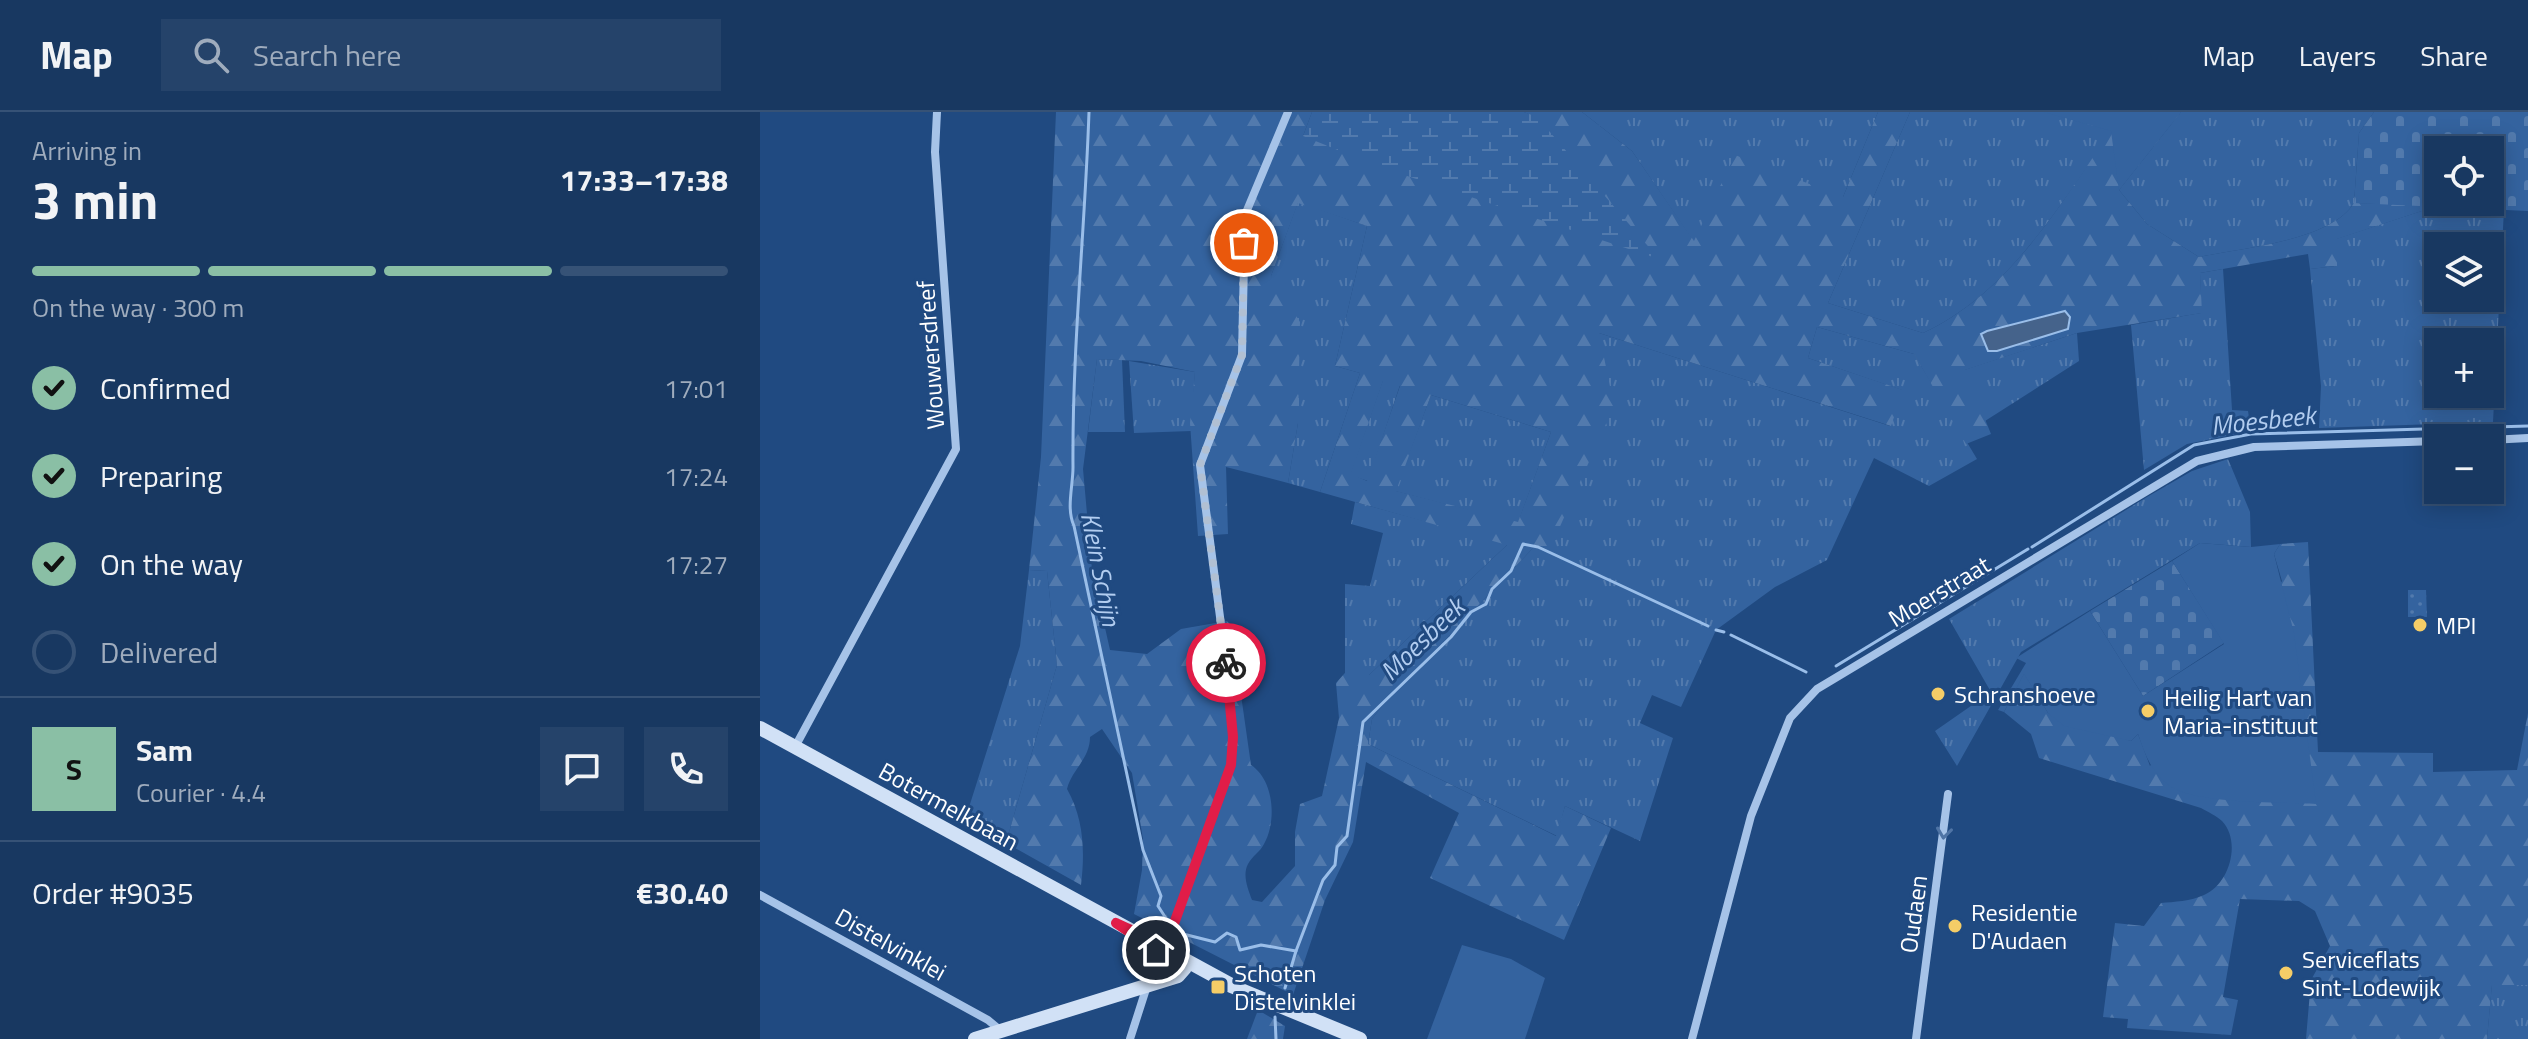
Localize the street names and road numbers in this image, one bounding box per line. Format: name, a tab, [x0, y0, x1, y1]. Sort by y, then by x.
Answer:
street label: Wouwersdreef	[907, 279, 953, 431]
street label: Moerstraat	[1881, 546, 1997, 636]
street label: Botermelkbaan	[872, 753, 1026, 859]
street label: Oudaen	[1890, 873, 1936, 955]
street label: Distelvinklei	[829, 899, 953, 989]

